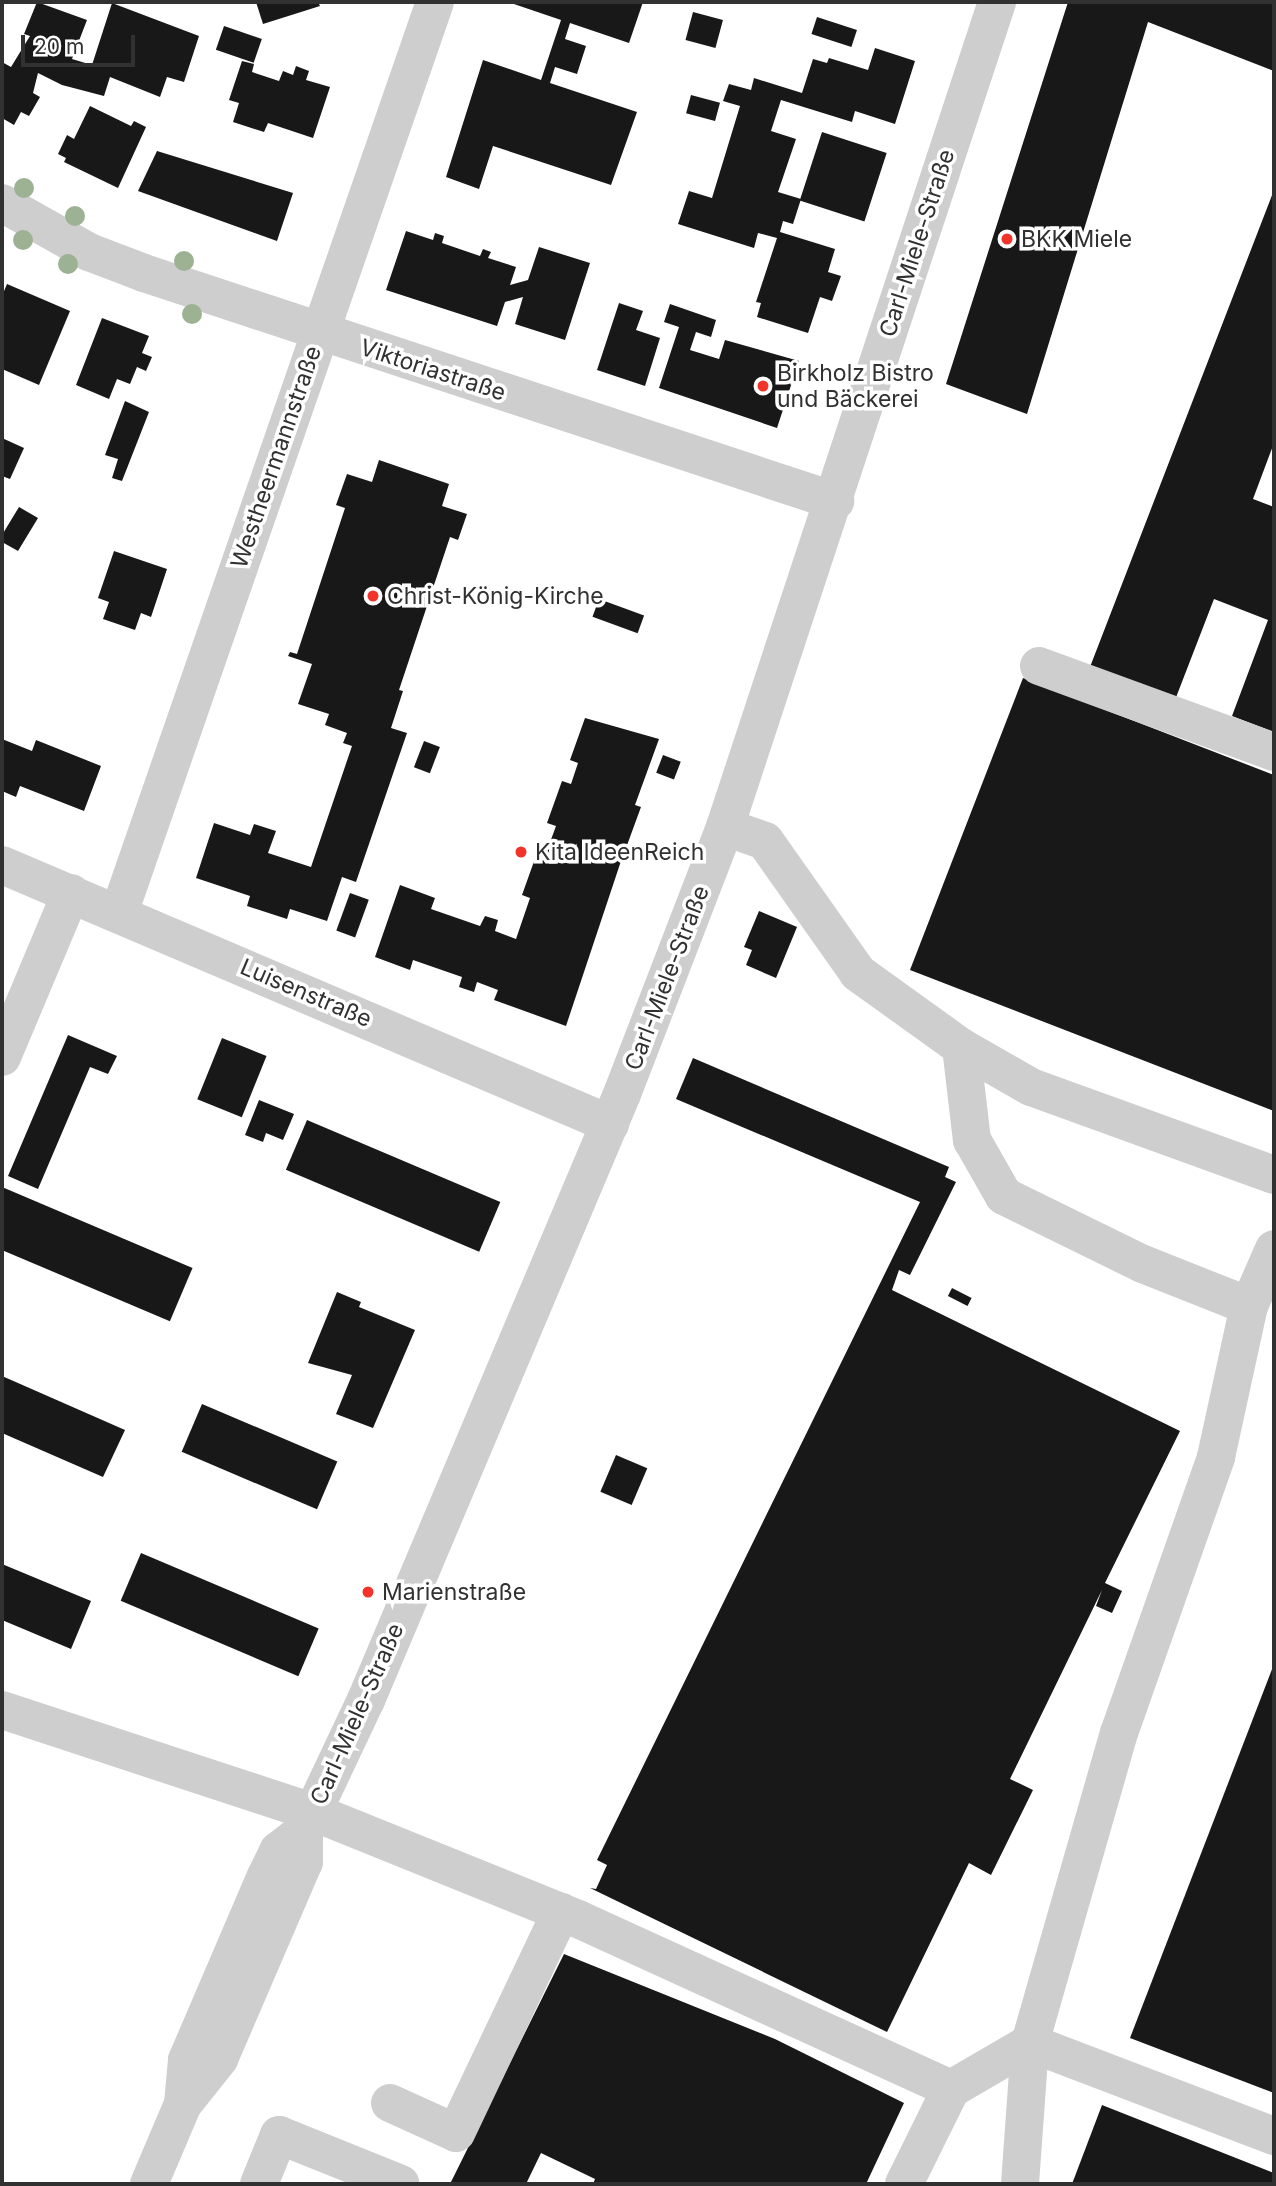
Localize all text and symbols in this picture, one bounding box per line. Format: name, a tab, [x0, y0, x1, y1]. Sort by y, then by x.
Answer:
scale bar	[24, 21, 138, 65]
text: 20 m	[34, 34, 84, 59]
street label: Carl-Miele-Straße	[874, 146, 960, 340]
place label: BKK Miele	[1021, 225, 1132, 253]
marker: BKK Miele	[999, 231, 1015, 247]
street label: Viktoriastraße	[357, 333, 509, 407]
street label: Westheermannstraße	[225, 342, 327, 572]
place label: Birkholz Bistro und Bäckerei	[777, 359, 934, 413]
marker: Birkholz Bistro und Bäckerei	[755, 378, 771, 394]
place label: Christ-König-Kirche	[387, 582, 604, 610]
marker: Christ-König-Kirche	[365, 588, 381, 604]
place label: Kita IdeenReich	[535, 838, 704, 866]
marker: Kita IdeenReich	[513, 844, 529, 860]
street label: Carl-Miele-Straße	[619, 882, 715, 1074]
street label: Luisenstraße	[236, 953, 376, 1033]
place label: Marienstraße	[382, 1578, 526, 1606]
marker: Marienstraße	[360, 1584, 376, 1600]
street label: Carl-Miele-Straße	[305, 1619, 409, 1809]

